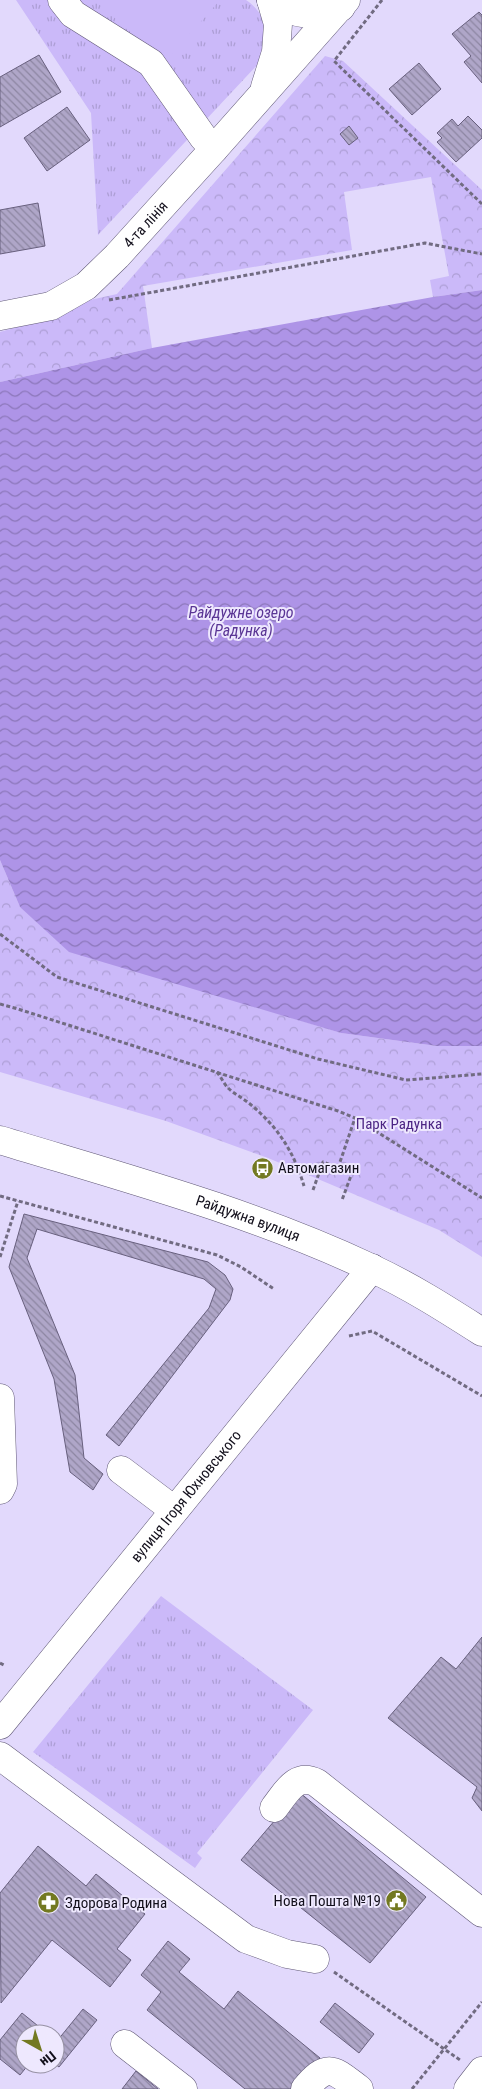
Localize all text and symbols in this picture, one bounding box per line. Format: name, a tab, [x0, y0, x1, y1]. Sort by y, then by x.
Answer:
street label: 4-та лінія	[120, 197, 172, 252]
water label: Райдужне озеро (Радунка)	[188, 603, 294, 640]
park label: Парк Радунка	[356, 1115, 442, 1133]
bus stop icon: Автомагазин	[250, 1156, 274, 1180]
place label: Автомагазин	[278, 1159, 359, 1177]
street label: Райдужна вулиця	[193, 1191, 303, 1245]
street label: вулиця Ігоря Юхновського	[127, 1427, 245, 1566]
public building icon: Нова Пошта №19	[385, 1889, 409, 1913]
pharmacy icon: Здорова Родина	[37, 1891, 61, 1915]
place label: Нова Пошта №19	[274, 1892, 381, 1910]
place label: Здорова Родина	[65, 1894, 167, 1912]
north arrow	[15, 2024, 65, 2074]
text: Пн	[37, 2048, 59, 2070]

